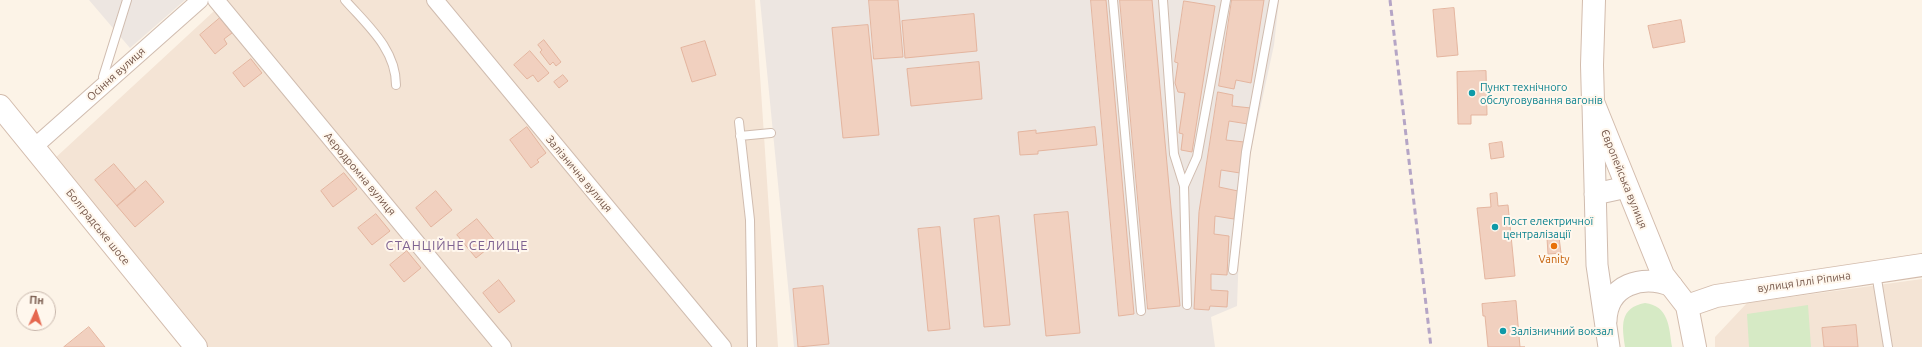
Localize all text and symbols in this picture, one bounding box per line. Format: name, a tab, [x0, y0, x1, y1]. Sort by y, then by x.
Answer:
street label: Осіння вулиця	[84, 44, 148, 104]
place label: Пункт технічного обслуговування вагонів	[1480, 80, 1603, 106]
marker: Пункт технічного обслуговування вагонів	[1467, 88, 1477, 98]
street label: Європейська вулиця	[1598, 128, 1650, 230]
street label: Аеродромна вулиця	[321, 130, 399, 218]
street label: Залізнична вулиця	[543, 133, 615, 215]
street label: Болградське шосе	[63, 186, 133, 268]
place label: Пост електричної централізації	[1503, 214, 1593, 240]
marker: Пост електричної централізації	[1490, 222, 1500, 232]
district label: СТАНЦІЙНЕ СЕЛИЩЕ	[385, 238, 529, 254]
marker: Vanity	[1549, 241, 1559, 251]
place label: Vanity	[1538, 252, 1570, 266]
street label: вулиця Іллі Ріпина	[1757, 269, 1851, 295]
north arrow	[16, 291, 56, 331]
text: Пн	[29, 294, 44, 306]
place label: Залізничний вокзал	[1511, 324, 1613, 338]
marker: Залізничний вокзал	[1498, 326, 1508, 336]

